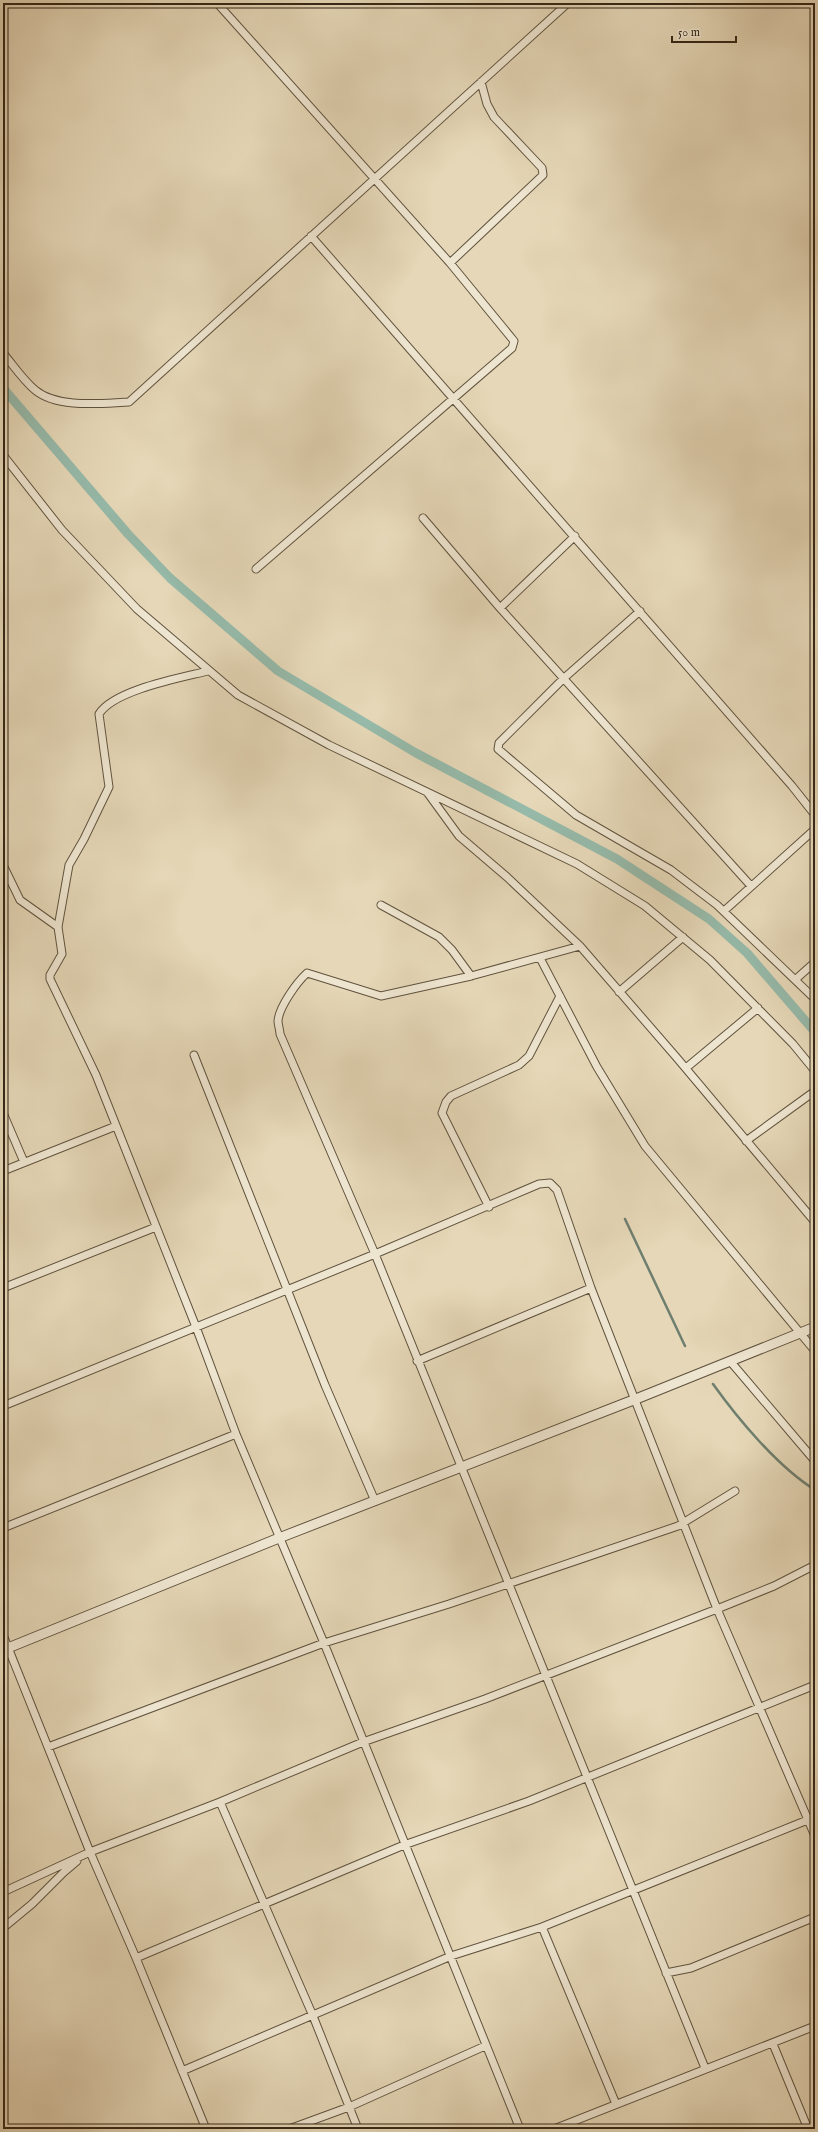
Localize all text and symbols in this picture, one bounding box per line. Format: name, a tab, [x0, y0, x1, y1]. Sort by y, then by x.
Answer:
scale bar	[672, 18, 736, 44]
text: 50 m	[678, 25, 700, 40]

